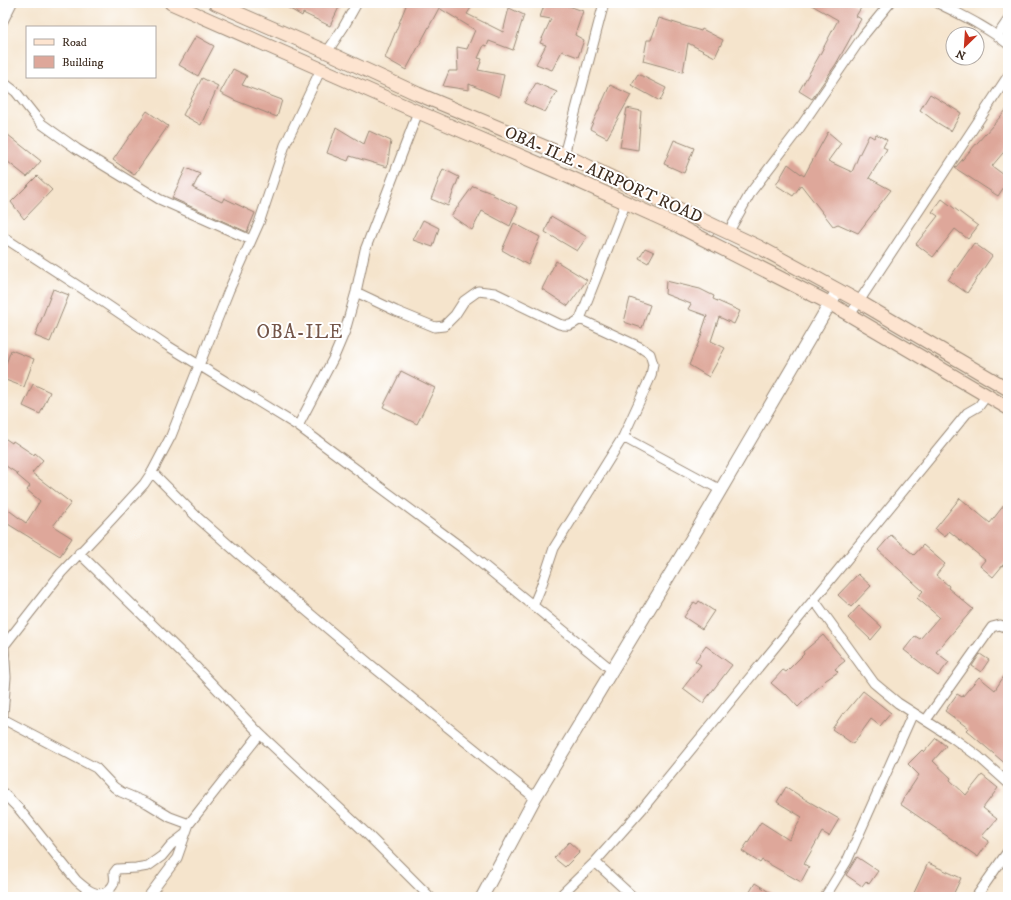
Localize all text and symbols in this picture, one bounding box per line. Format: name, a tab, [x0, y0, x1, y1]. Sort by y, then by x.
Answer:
legend	[26, 26, 156, 78]
north arrow	[945, 26, 985, 66]
text: Road	[62, 35, 87, 50]
text: N	[954, 46, 968, 62]
text: Building	[62, 55, 103, 70]
street label: OBA- ILE - AIRPORT ROAD	[501, 121, 706, 229]
district label: OBA-ILE	[256, 321, 344, 344]

